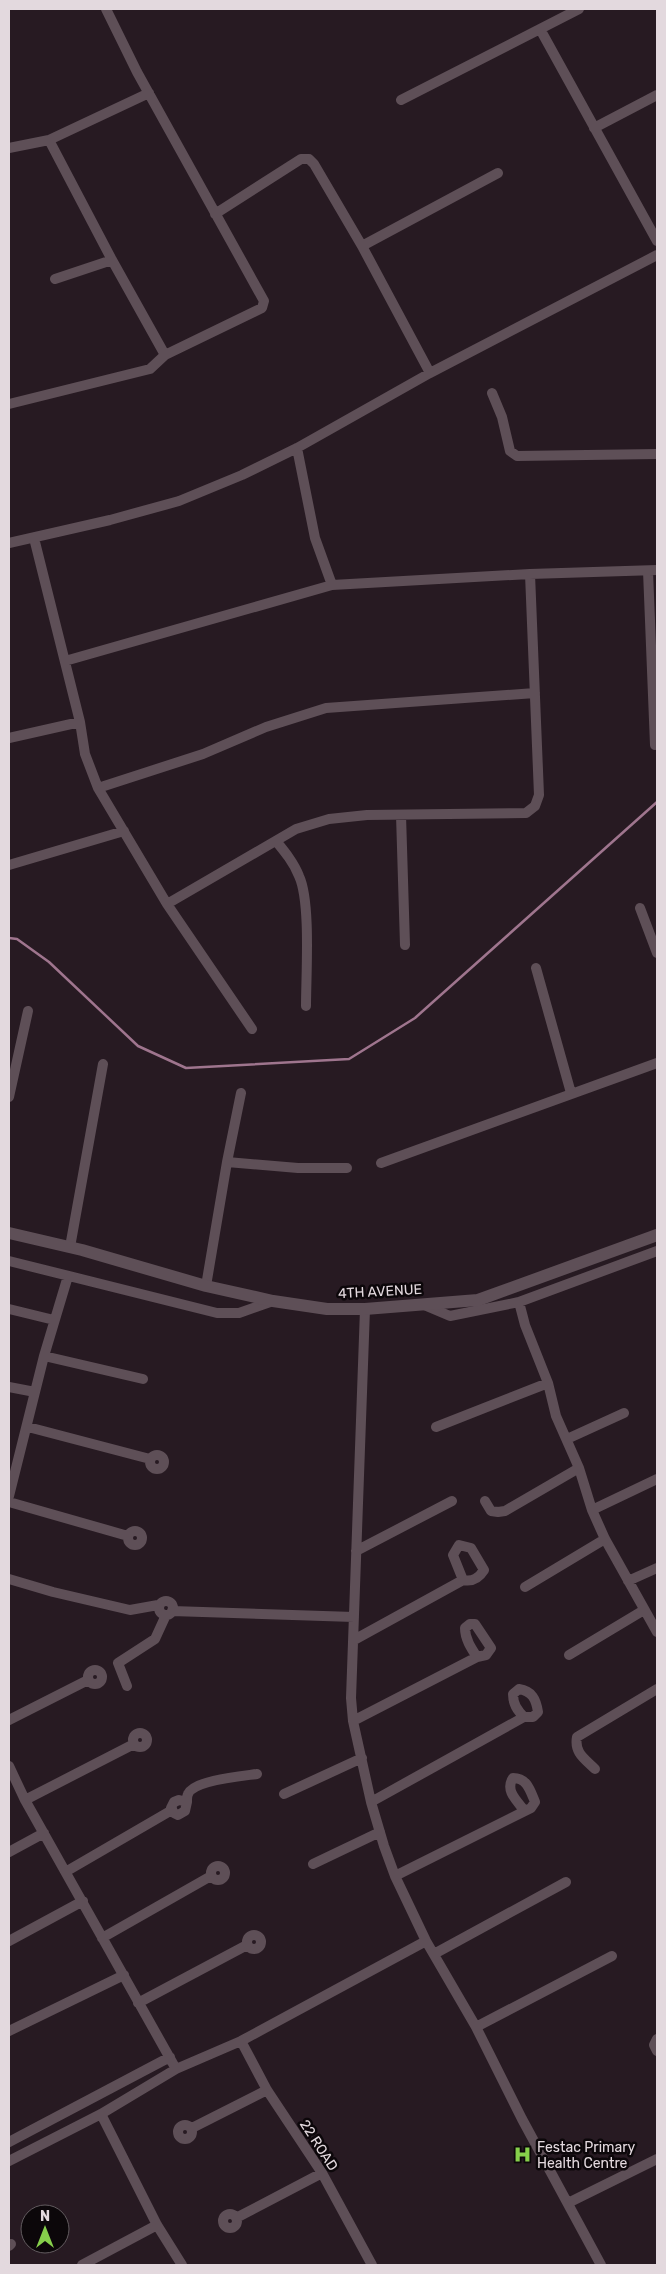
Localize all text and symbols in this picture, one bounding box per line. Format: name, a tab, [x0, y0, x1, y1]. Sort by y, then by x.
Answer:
street label: 4TH AVENUE	[338, 1281, 422, 1302]
street label: 22 ROAD	[296, 2117, 341, 2174]
place label: Festac Primary Health Centre	[537, 2139, 636, 2172]
hospital icon: Festac Primary Health Centre	[513, 2145, 533, 2165]
north arrow	[20, 2204, 70, 2254]
text: N	[40, 2208, 50, 2225]

